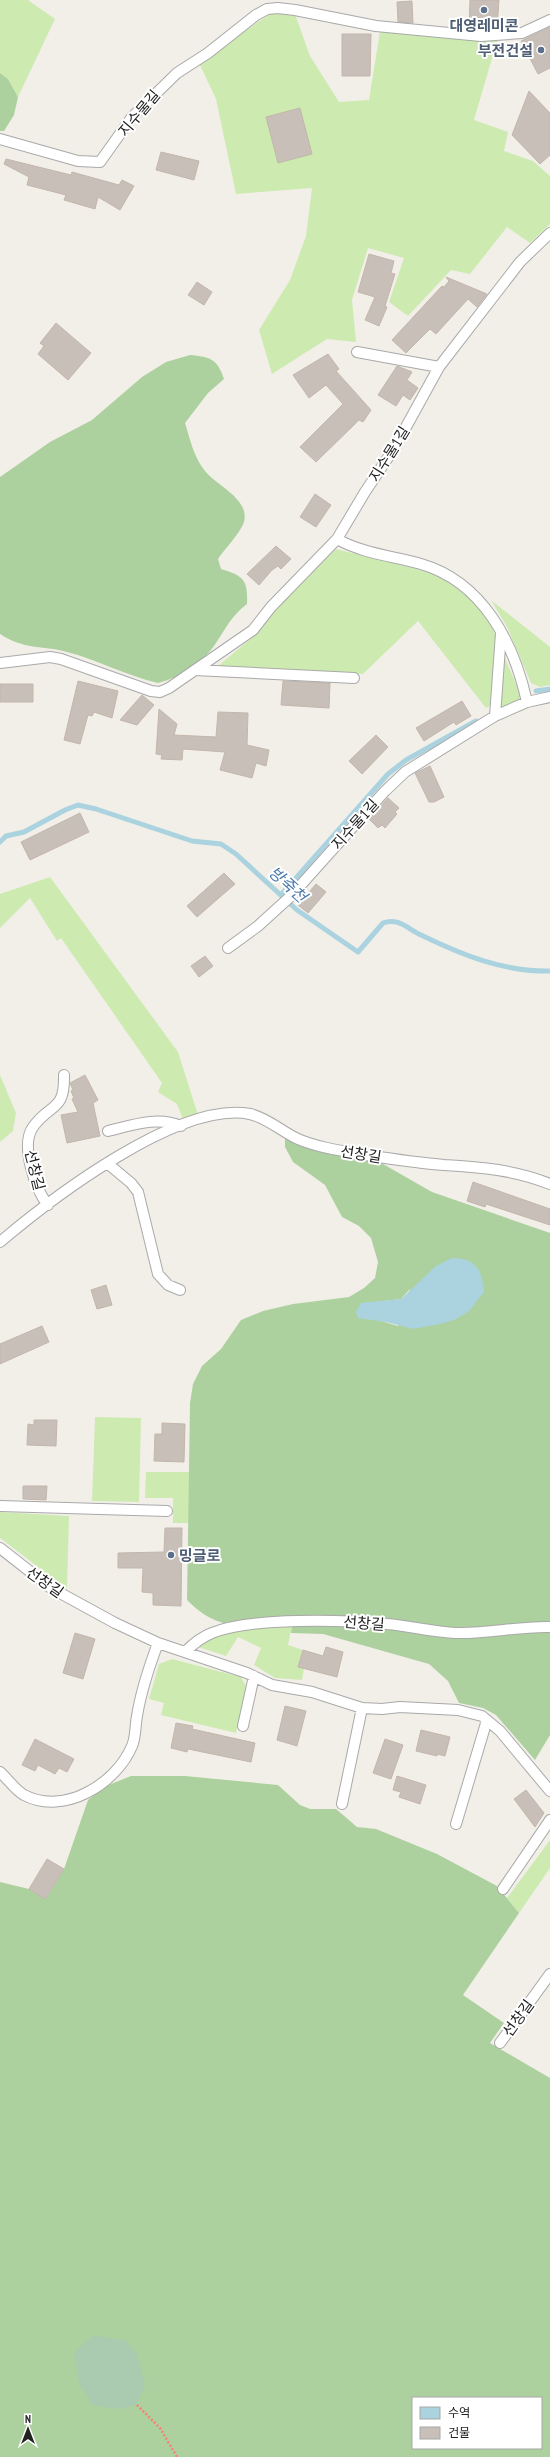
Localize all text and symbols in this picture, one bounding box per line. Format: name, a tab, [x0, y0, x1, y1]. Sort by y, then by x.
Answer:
marker: 대영레미콘	[479, 5, 489, 15]
place label: 대영레미콘	[449, 16, 519, 35]
place label: 부전건설	[478, 41, 533, 60]
marker: 부전건설	[536, 45, 546, 55]
street label: 지수물길	[114, 86, 164, 140]
street label: 지수물1길	[365, 423, 413, 485]
street label: 지수물1길	[327, 795, 383, 853]
water label: 방죽천	[265, 862, 313, 908]
street label: 선창길	[339, 1141, 383, 1167]
street label: 선창길	[21, 1148, 49, 1192]
place label: 밍글로	[179, 1546, 221, 1565]
marker: 밍글로	[166, 1550, 176, 1560]
street label: 선창길	[23, 1562, 67, 1602]
street label: 선창길	[343, 1612, 385, 1634]
street label: 선창길	[498, 1996, 538, 2040]
legend	[412, 2397, 542, 2449]
text: 수역	[448, 2405, 470, 2420]
north arrow	[8, 2409, 48, 2449]
text: N	[25, 2412, 31, 2426]
text: 건물	[448, 2425, 470, 2440]

